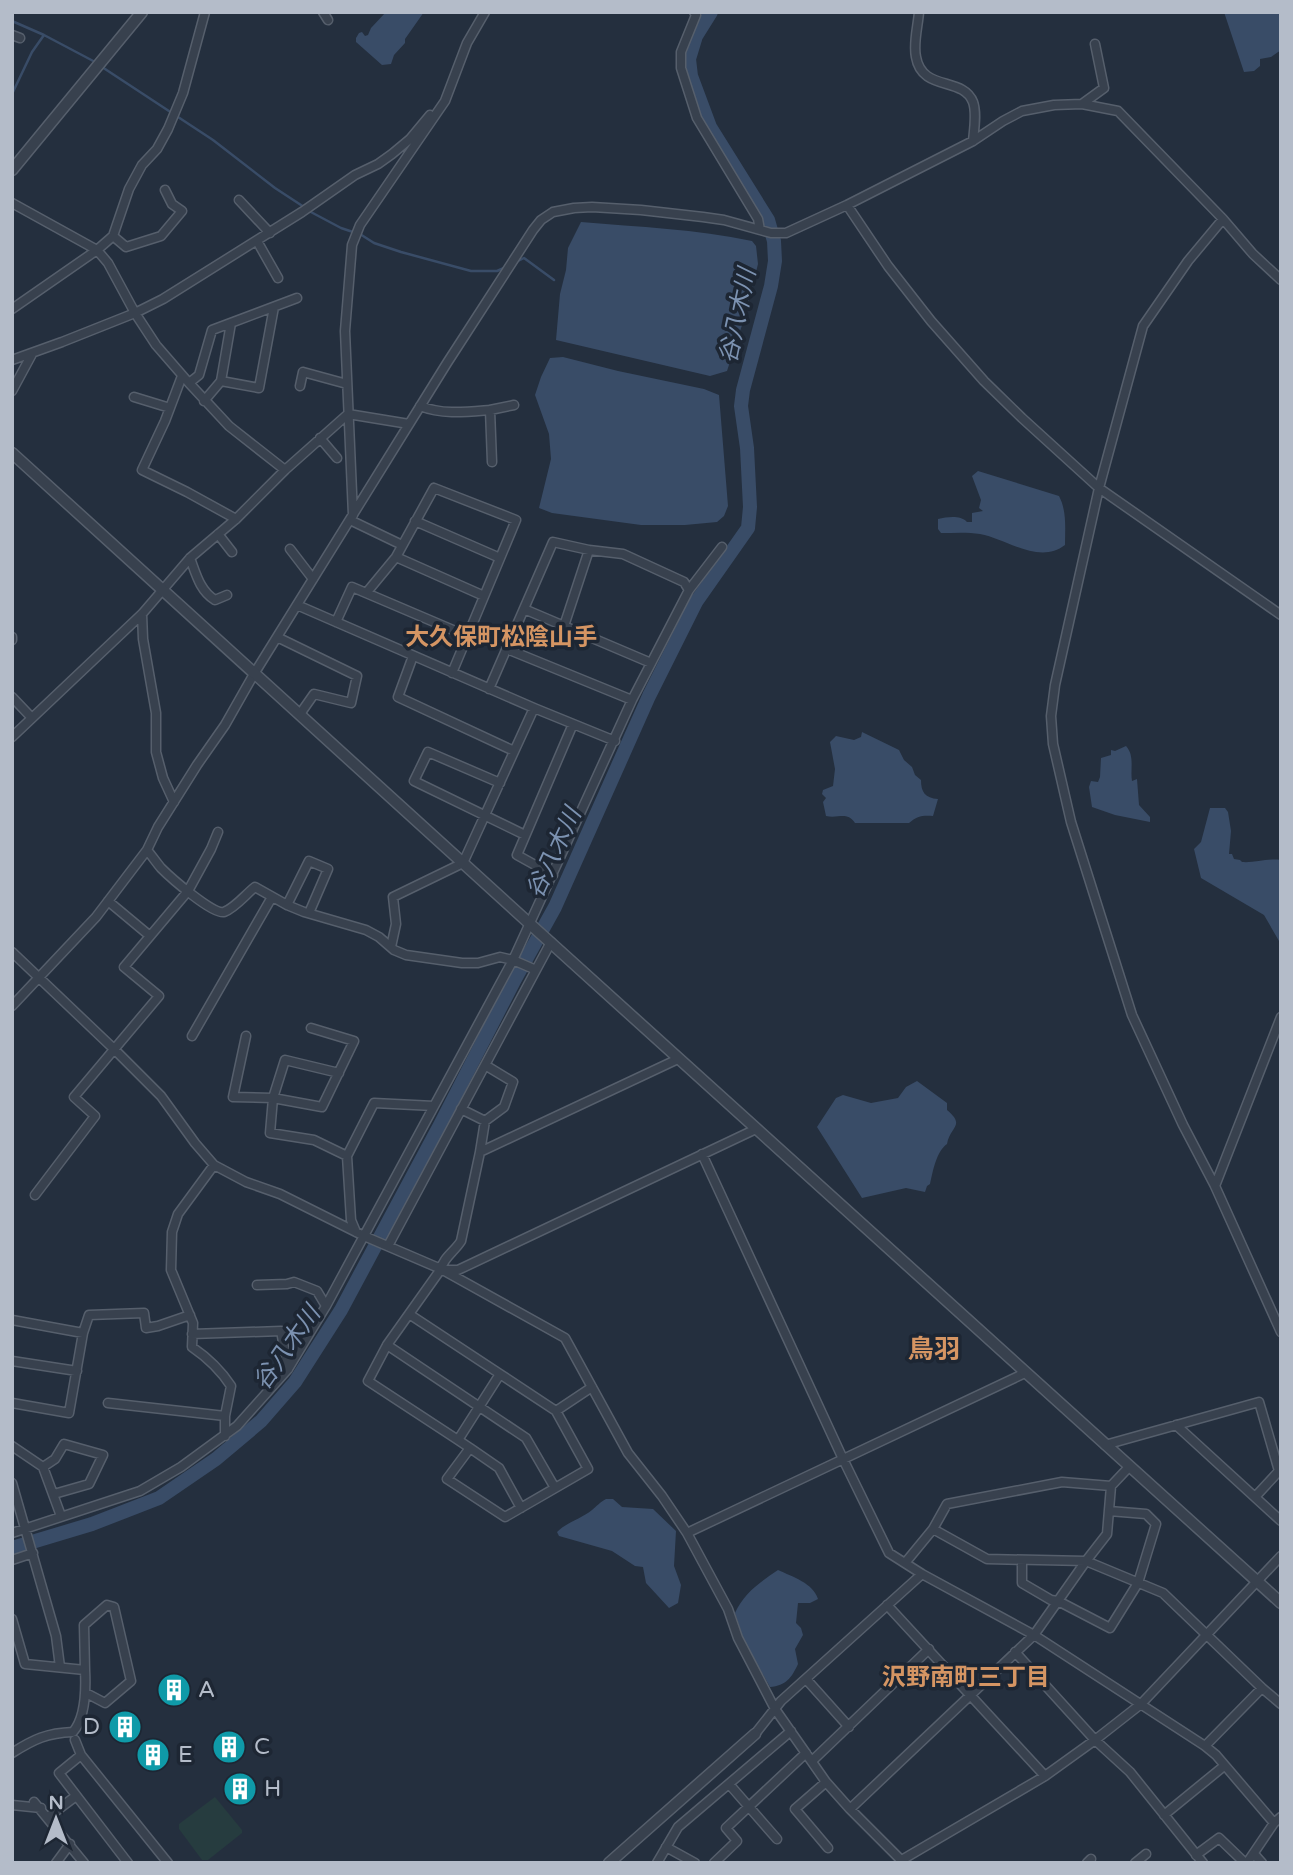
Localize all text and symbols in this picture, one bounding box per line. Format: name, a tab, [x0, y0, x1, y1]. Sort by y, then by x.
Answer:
water label: 谷八木川	[714, 263, 763, 366]
district label: 大久保町松陰山手	[405, 623, 597, 652]
water label: 谷八木川	[521, 801, 589, 903]
water label: 谷八木川	[248, 1298, 328, 1396]
district label: 鳥羽	[908, 1334, 960, 1365]
district label: 沢野南町三丁目	[882, 1663, 1050, 1692]
building icon: A	[155, 1671, 193, 1709]
place label: A	[198, 1676, 215, 1704]
building icon: D	[106, 1708, 144, 1746]
place label: D	[83, 1713, 100, 1741]
building icon: C	[210, 1728, 248, 1766]
place label: C	[254, 1733, 270, 1761]
building icon: E	[134, 1736, 172, 1774]
place label: E	[178, 1741, 193, 1769]
building icon: H	[221, 1770, 259, 1808]
place label: H	[264, 1775, 281, 1803]
north arrow	[21, 1784, 91, 1854]
text: N	[48, 1792, 64, 1814]

